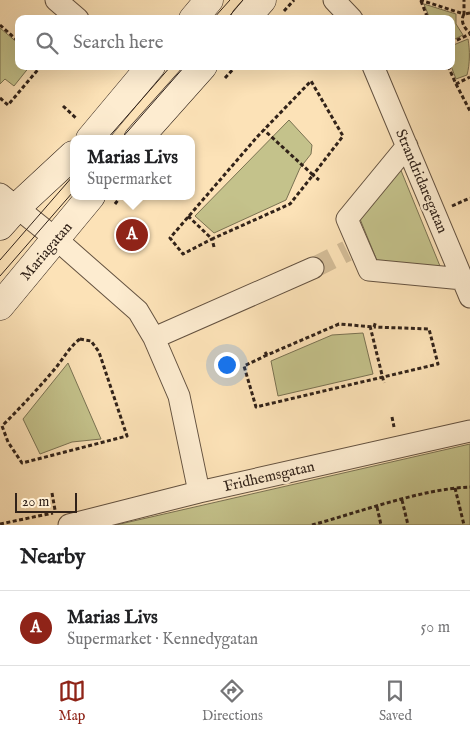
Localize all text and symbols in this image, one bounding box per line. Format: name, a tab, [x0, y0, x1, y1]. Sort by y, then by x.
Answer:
search box	[15, 15, 455, 70]
icon: search	[33, 29, 61, 57]
text: Search here	[73, 31, 164, 55]
street label: Strandridaregatan	[391, 126, 452, 236]
popup	[70, 135, 195, 200]
text: Marias Livs	[87, 146, 178, 170]
text: Supermarket	[87, 170, 172, 190]
pin: A	[116, 216, 148, 254]
street label: Mariagatan	[16, 218, 76, 285]
your location	[214, 352, 240, 378]
street label: Fridhemsgatan	[222, 457, 316, 496]
scale bar	[15, 490, 78, 513]
text: 20 m	[22, 493, 49, 511]
text: Nearby	[20, 544, 85, 571]
text: Marias Livs	[67, 606, 158, 630]
text: A	[31, 618, 41, 638]
text: 50 m	[421, 618, 450, 638]
text: Supermarket · Kennedygatan	[67, 630, 258, 650]
tab: Map	[58, 677, 86, 725]
tab: Directions	[202, 677, 263, 725]
tab: Saved	[379, 677, 412, 725]

